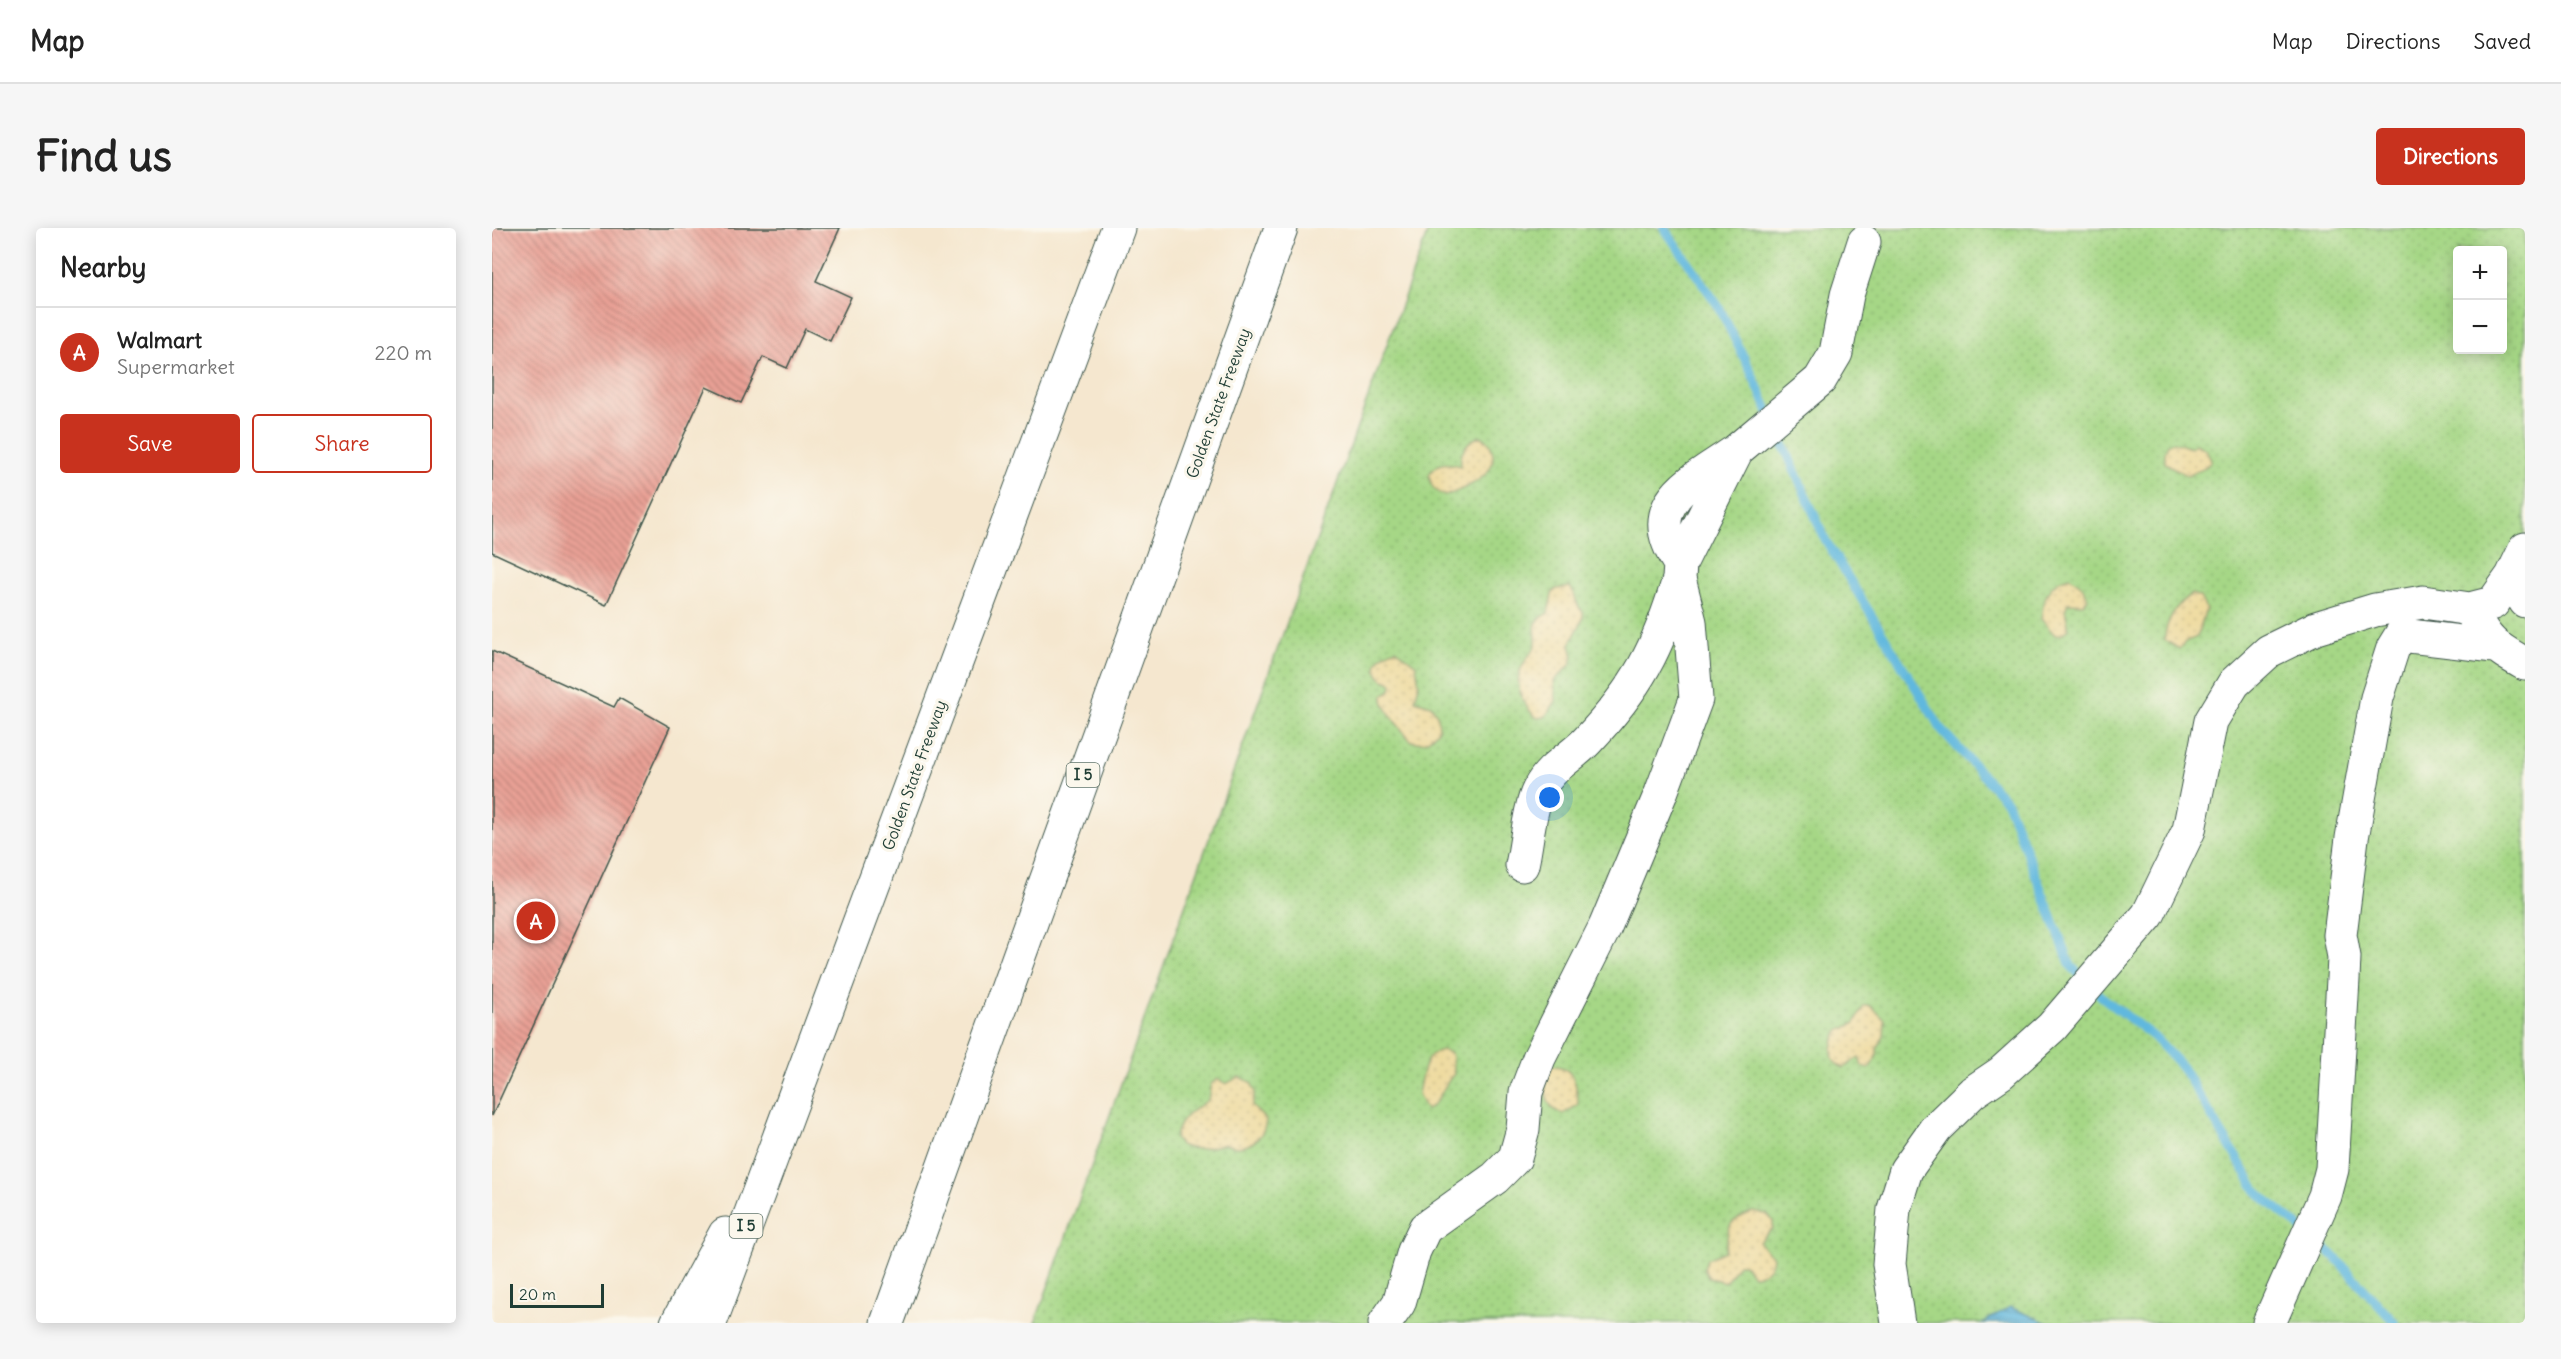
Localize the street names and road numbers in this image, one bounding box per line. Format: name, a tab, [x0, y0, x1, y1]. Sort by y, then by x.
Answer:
street label: Golden State Freeway	[1182, 325, 1254, 481]
street label: Golden State Freeway	[878, 697, 950, 853]
road number: I 5	[1066, 763, 1100, 787]
road number: I 5	[730, 1214, 762, 1238]

